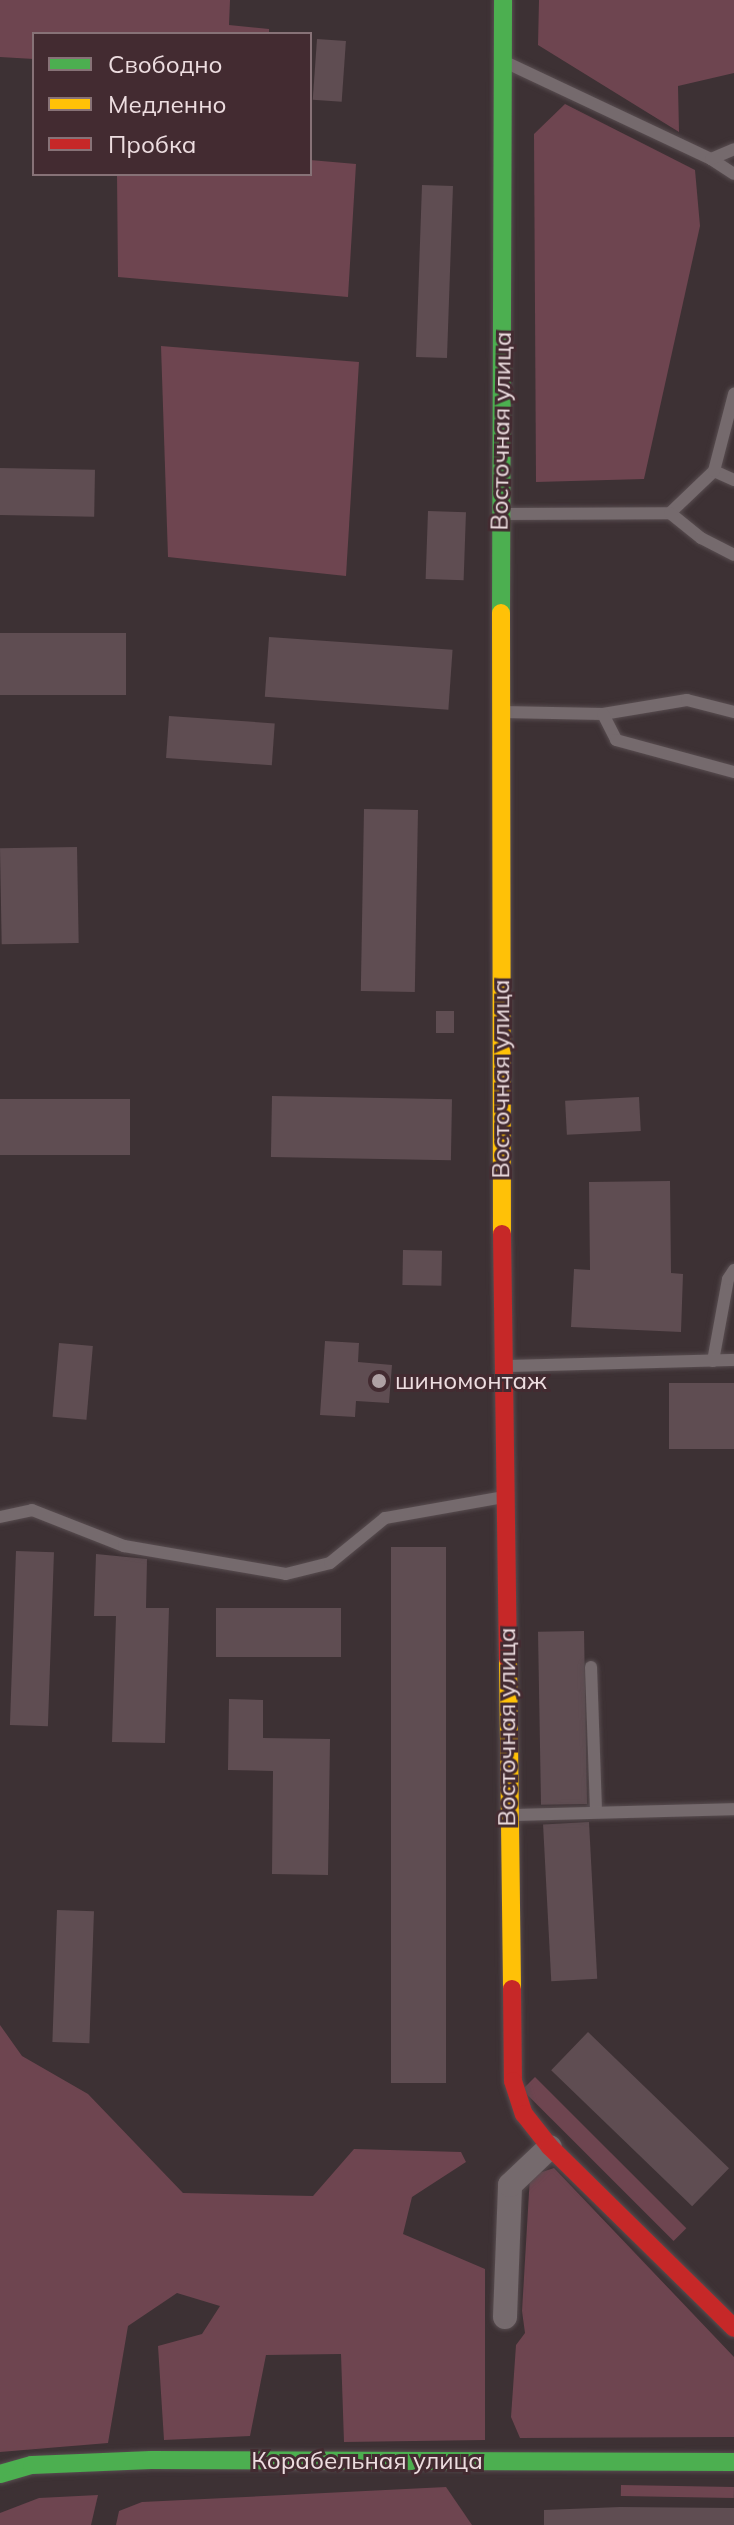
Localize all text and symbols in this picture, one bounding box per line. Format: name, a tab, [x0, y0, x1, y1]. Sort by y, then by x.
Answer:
legend	[32, 32, 312, 176]
text: Свободно	[108, 49, 223, 79]
text: Медленно	[108, 89, 227, 119]
text: Пробка	[108, 129, 196, 159]
street label: Восточная улица	[485, 331, 517, 531]
street label: Восточная улица	[487, 979, 515, 1179]
place label: шиномонтаж	[395, 1367, 547, 1395]
marker: шиномонтаж	[370, 1372, 388, 1390]
street label: Восточная улица	[493, 1627, 521, 1827]
street label: Корабельная улица	[251, 2447, 483, 2475]

